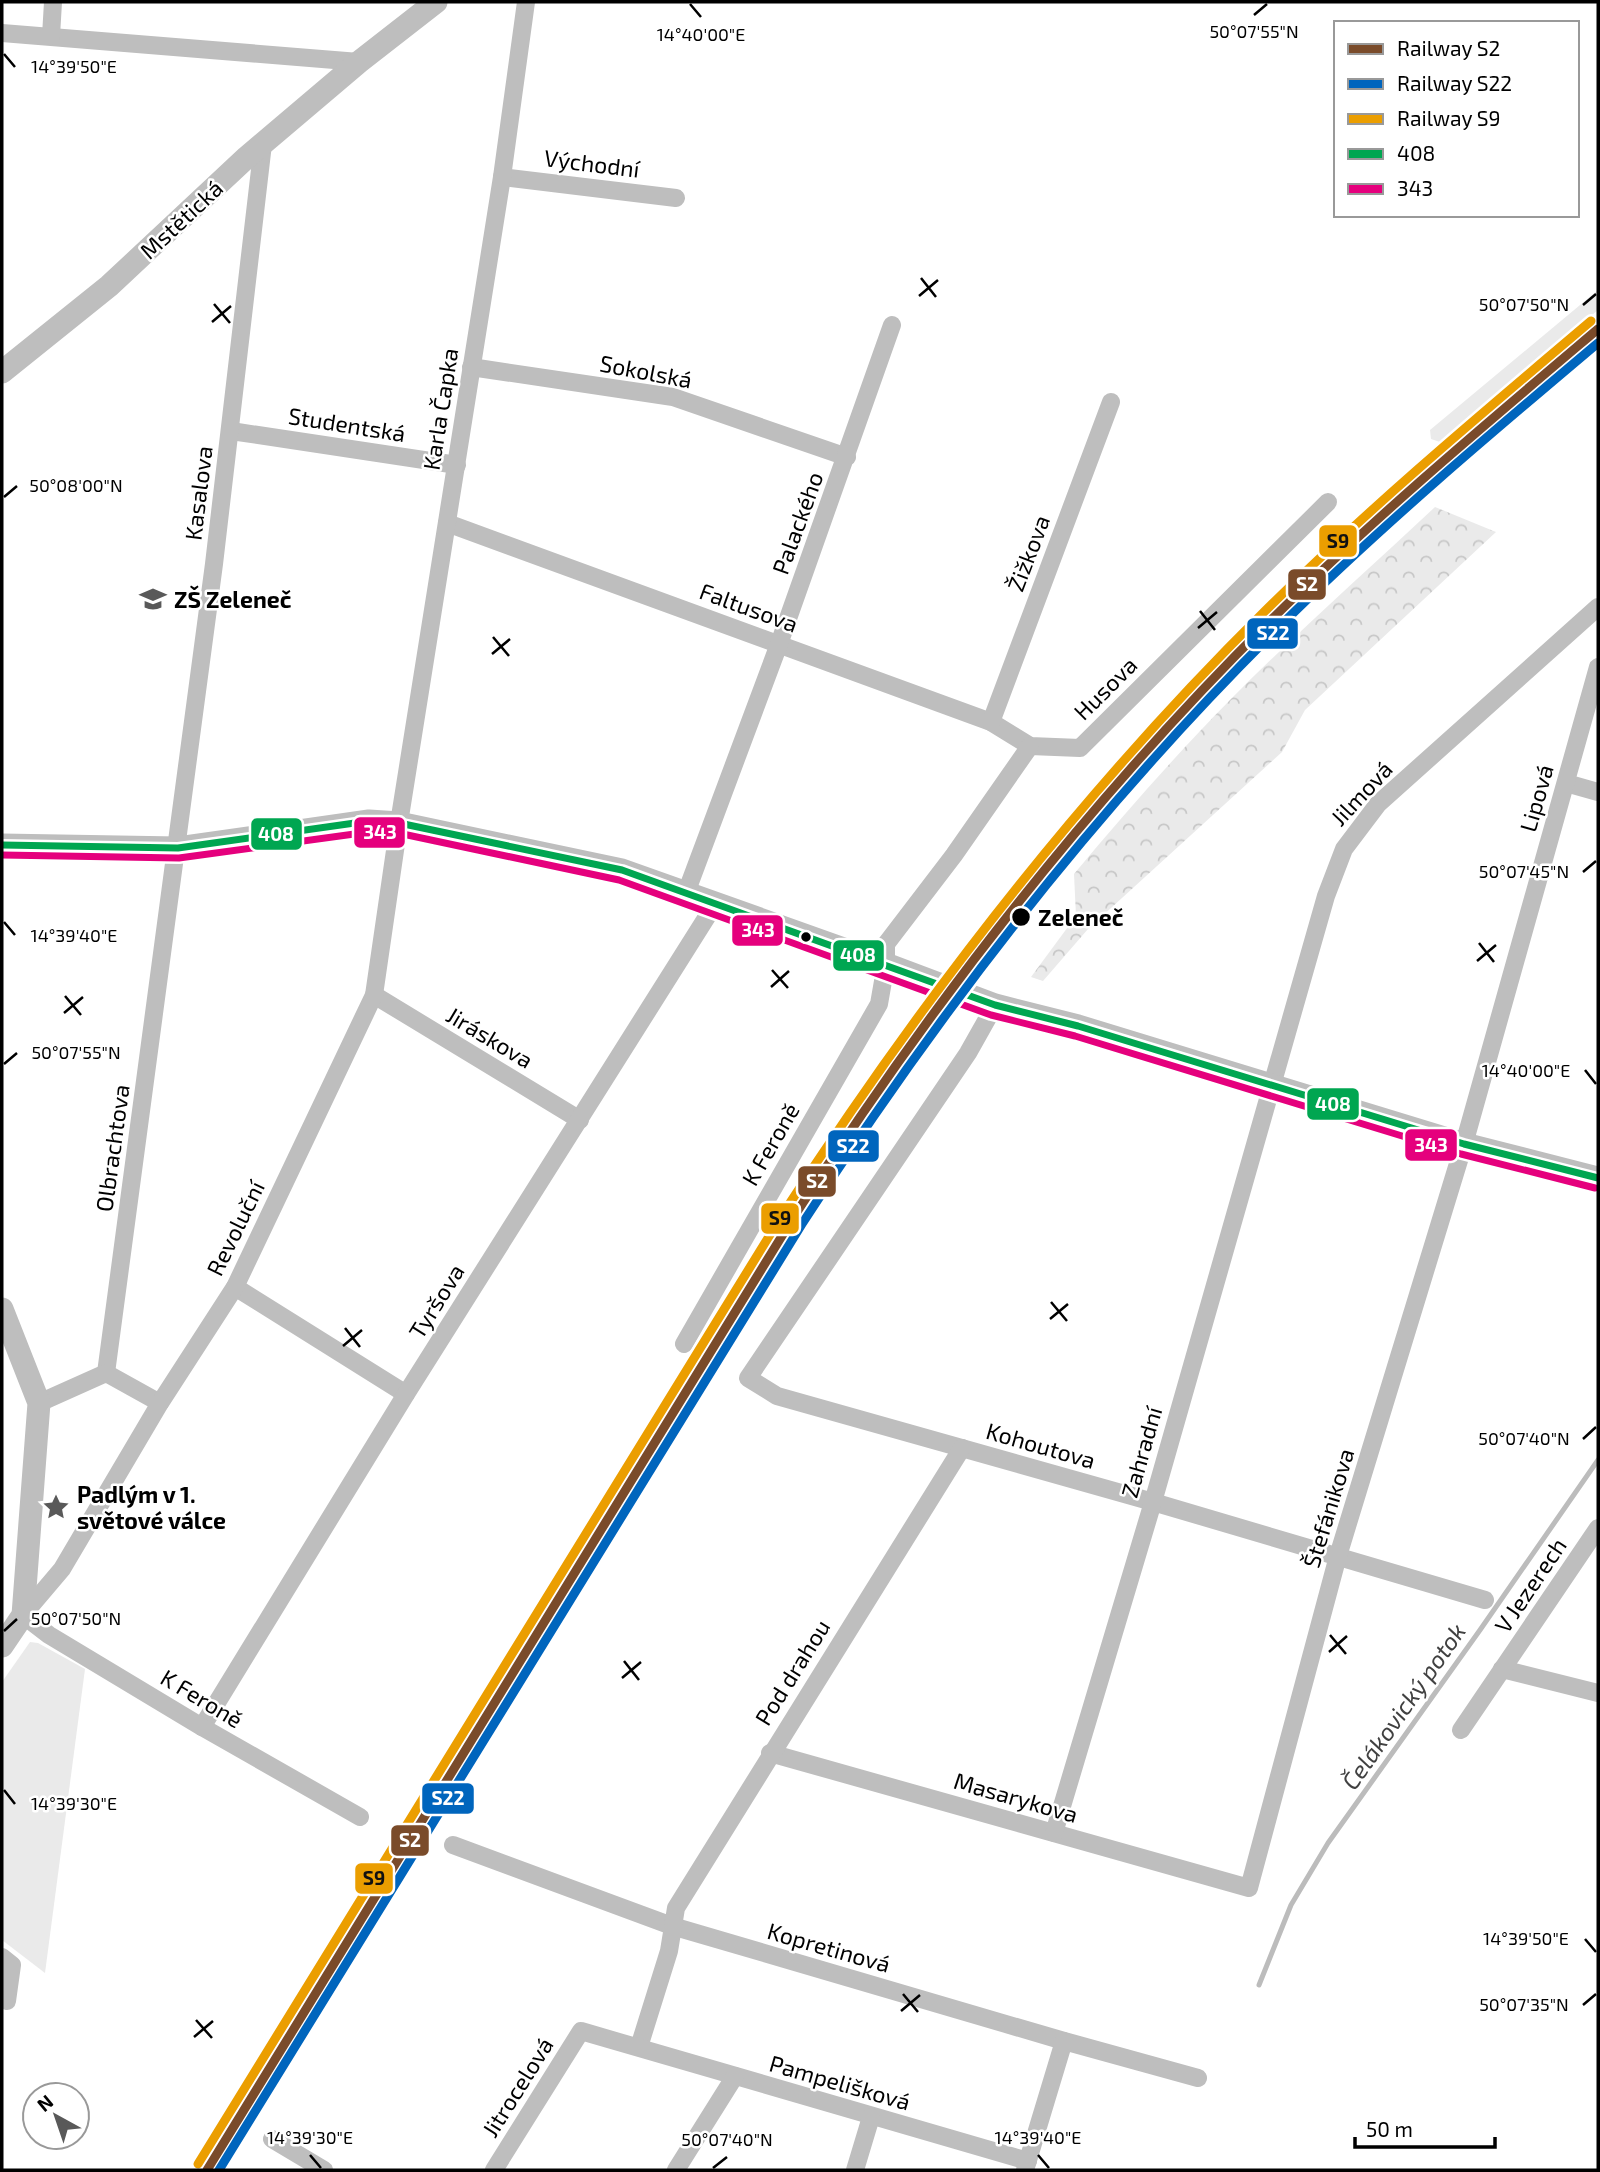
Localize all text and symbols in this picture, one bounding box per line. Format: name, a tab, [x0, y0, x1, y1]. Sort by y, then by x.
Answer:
text: 50°07'55"N	[1209, 20, 1299, 42]
legend	[1334, 21, 1579, 217]
text: 14°40'00"E	[657, 23, 745, 45]
text: Railway S2	[1397, 35, 1500, 60]
text: 14°39'50"E	[31, 55, 117, 77]
text: Railway S22	[1397, 70, 1512, 95]
text: Railway S9	[1397, 105, 1501, 130]
text: 408	[1397, 140, 1435, 165]
street label: Východní	[543, 143, 643, 183]
street label: Mstětická	[134, 174, 228, 264]
text: 343	[1397, 175, 1433, 200]
text: 50°07'50"N	[1479, 293, 1569, 315]
street label: Karla Čapka	[417, 346, 463, 472]
street label: Sokolská	[598, 348, 694, 394]
street label: Studentská	[286, 401, 408, 447]
street label: Kasalova	[178, 444, 218, 542]
street label: Palackého	[766, 468, 828, 578]
text: 50°08'00"N	[29, 474, 123, 496]
street label: Žižkova	[1001, 511, 1055, 595]
line badge: S9	[1318, 524, 1358, 558]
text: S9	[1327, 529, 1349, 552]
line badge: S2	[1287, 568, 1327, 601]
text: S2	[1296, 572, 1318, 595]
street label: Faltusova	[696, 576, 802, 638]
school or university icon: ZŠ Zeleneč	[138, 584, 168, 614]
place label: ZŠ Zeleneč	[174, 585, 292, 613]
line badge: S22	[1246, 617, 1299, 650]
text: S22	[1256, 621, 1290, 644]
street label: Husova	[1068, 651, 1142, 725]
street label: Jilmová	[1324, 755, 1398, 831]
street label: Lipová	[1513, 761, 1559, 835]
line badge: 343	[353, 816, 406, 849]
line badge: 408	[250, 817, 303, 851]
text: 343	[363, 820, 397, 843]
text: 408	[258, 822, 294, 845]
text: 50°07'45"N	[1479, 860, 1569, 882]
place label: Zeleneč	[1038, 903, 1124, 931]
marker: Zeleneč	[1010, 906, 1032, 928]
line badge: 343	[731, 914, 784, 947]
text: 343	[741, 918, 775, 941]
text: 14°39'40"E	[31, 924, 117, 946]
unlabelled marker	[799, 930, 813, 944]
line badge: 408	[832, 939, 885, 972]
text: 408	[840, 943, 876, 966]
street label: Jiráskova	[442, 1000, 538, 1074]
text: 50°07'55"N	[31, 1041, 121, 1063]
text: 14°40'00"E	[1482, 1059, 1570, 1081]
street label: Olbrachtova	[89, 1083, 135, 1213]
line badge: 408	[1306, 1087, 1360, 1121]
text: 408	[1315, 1092, 1351, 1115]
street label: K Feroně	[735, 1098, 805, 1190]
line badge: 343	[1404, 1128, 1458, 1162]
line badge: S22	[827, 1129, 880, 1163]
text: 343	[1414, 1133, 1448, 1156]
text: S22	[836, 1134, 870, 1157]
line badge: S2	[797, 1165, 837, 1198]
text: S2	[806, 1169, 828, 1192]
street label: Revoluční	[200, 1175, 270, 1280]
line badge: S9	[760, 1202, 800, 1235]
text: S9	[769, 1206, 791, 1229]
street label: Tyršova	[402, 1259, 470, 1343]
street label: Zahradní	[1115, 1402, 1168, 1501]
street label: Kohoutova	[983, 1416, 1099, 1474]
text: 50°07'40"N	[1478, 1427, 1570, 1449]
street label: Štefánikova	[1297, 1445, 1359, 1571]
place label: Padlým v 1. světové válce	[77, 1480, 226, 1534]
place icon: Padlým v 1. světové válce	[41, 1492, 71, 1522]
street label: V Jezerech	[1488, 1532, 1572, 1638]
text: 50°07'50"N	[31, 1607, 121, 1629]
street label: Pod drahou	[748, 1614, 836, 1730]
water label: Čelákovický potok	[1335, 1617, 1471, 1795]
street label: K Feroně	[156, 1663, 248, 1733]
street label: Masarykova	[951, 1766, 1081, 1828]
line badge: S22	[421, 1782, 475, 1815]
text: S22	[431, 1786, 465, 1809]
text: 14°39'30"E	[31, 1792, 117, 1814]
line badge: S2	[390, 1824, 430, 1857]
text: S2	[399, 1828, 421, 1851]
line badge: S9	[354, 1862, 394, 1895]
text: S9	[363, 1866, 385, 1889]
street label: Kopretinová	[764, 1916, 894, 1978]
text: 14°39'50"E	[1483, 1927, 1569, 1949]
text: 50°07'35"N	[1479, 1993, 1569, 2015]
street label: Jitrocelová	[475, 2032, 559, 2142]
street label: Pampelišková	[766, 2049, 914, 2115]
north arrow	[21, 2081, 91, 2151]
text: N	[32, 2089, 57, 2116]
scale bar	[1355, 2106, 1495, 2150]
text: 50 m	[1366, 2116, 1413, 2141]
text: 14°39'30"E	[267, 2126, 353, 2148]
text: 14°39'40"E	[995, 2126, 1081, 2148]
text: 50°07'40"N	[681, 2128, 773, 2150]

